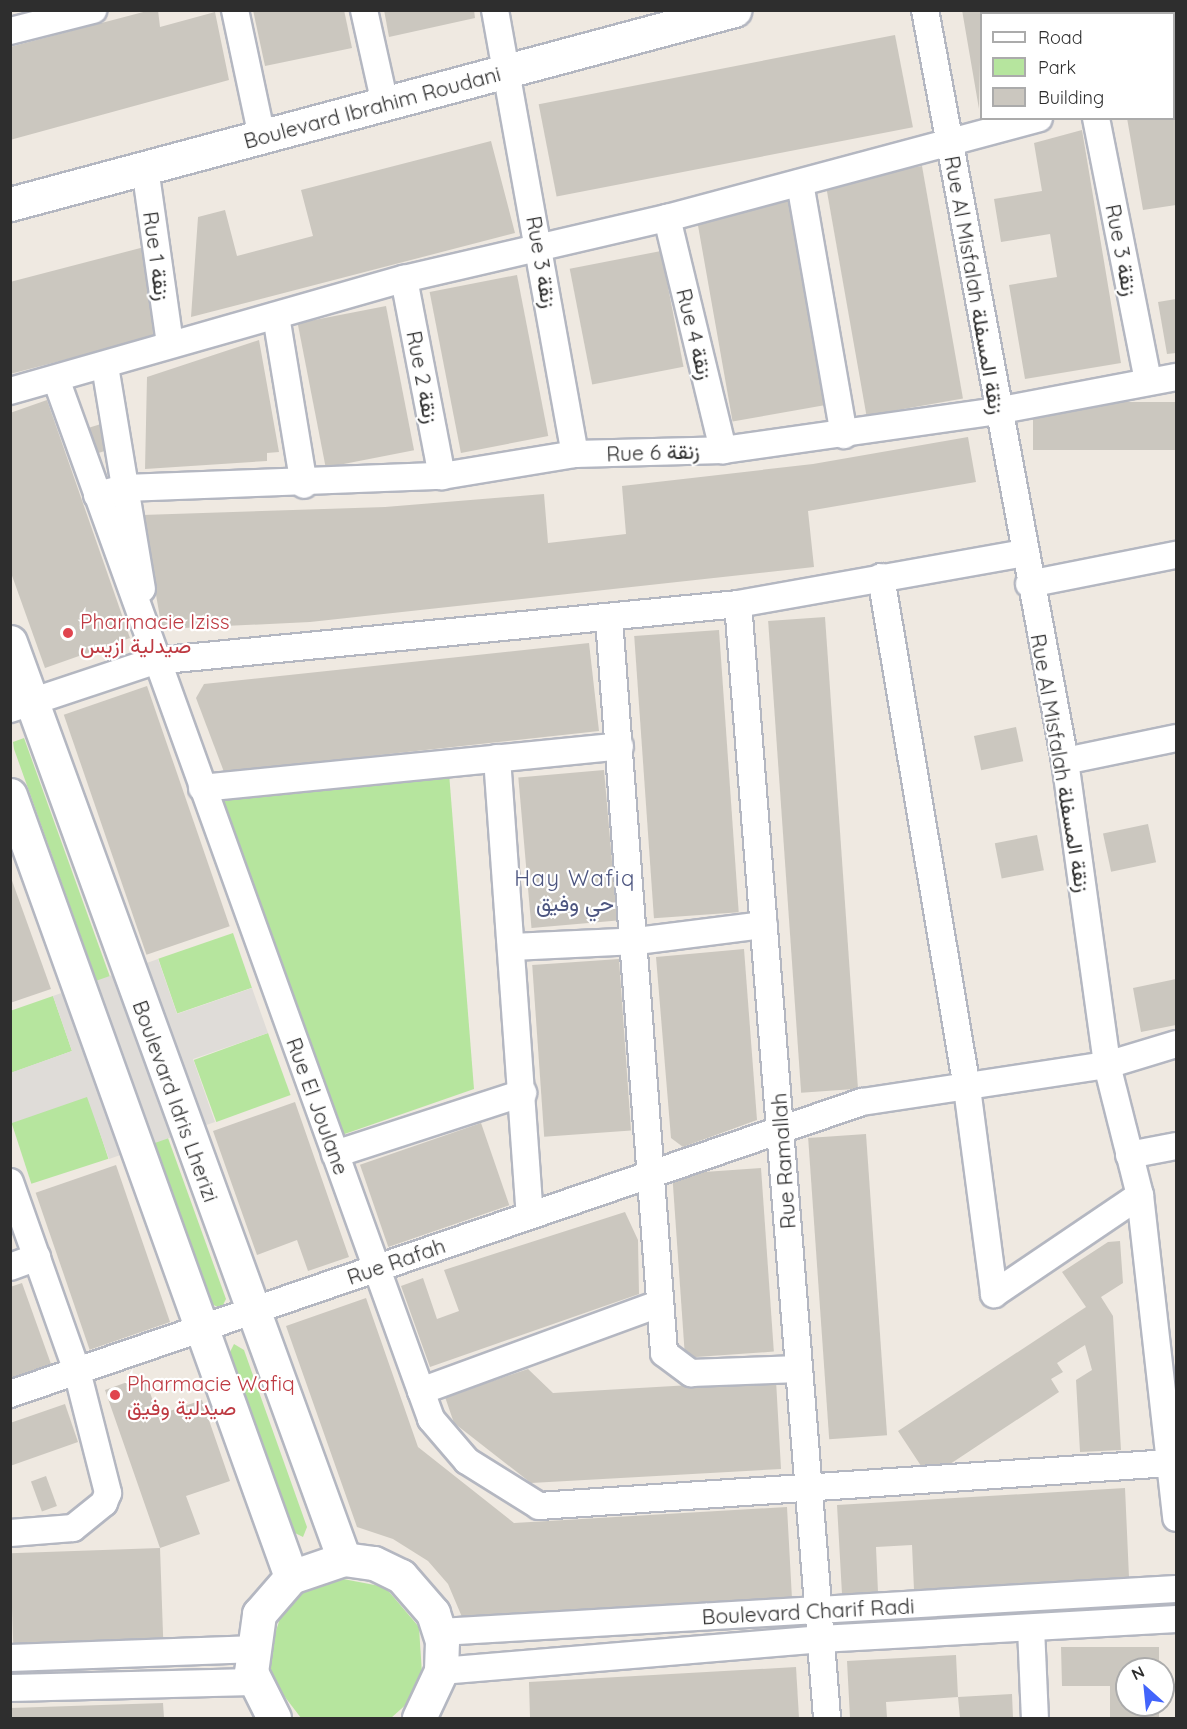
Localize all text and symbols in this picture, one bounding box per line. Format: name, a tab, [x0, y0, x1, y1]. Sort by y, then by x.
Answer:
legend	[980, 12, 1175, 120]
text: Road	[1038, 26, 1083, 49]
text: Park	[1038, 56, 1076, 79]
street label: Boulevard Ibrahim Roudani	[241, 61, 503, 153]
text: Building	[1038, 86, 1104, 109]
street label: Rue Al Misfalah زنقة المسفلة	[940, 154, 1010, 416]
street label: Rue 3 زنقة	[1101, 202, 1143, 298]
street label: Rue 1 زنقة	[138, 210, 176, 302]
street label: Rue 3 زنقة	[521, 214, 563, 310]
street label: Rue 4 زنقة	[671, 286, 719, 382]
street label: Rue 2 زنقة	[402, 329, 444, 425]
street label: Rue 6 زنقة	[606, 438, 700, 466]
place label: Pharmacie Iziss صيدلية ازيس	[80, 608, 230, 658]
marker: Pharmacie Iziss صيدلية ازيس	[61, 626, 75, 640]
street label: Rue Al Misfalah زنقة المسفلة	[1026, 632, 1096, 894]
district label: Hay Wafiq حي وفيق	[514, 865, 636, 916]
street label: Boulevard Idris Lherizi	[128, 997, 224, 1205]
street label: Rue El Joulane	[282, 1034, 354, 1178]
street label: Rue Ramallah	[766, 1092, 800, 1230]
street label: Rue Rafah	[343, 1232, 449, 1290]
place label: Pharmacie Wafiq صيدلية وفيق	[127, 1370, 295, 1420]
marker: Pharmacie Wafiq صيدلية وفيق	[108, 1388, 122, 1402]
street label: Boulevard Charif Radi	[701, 1593, 915, 1629]
north arrow	[1115, 1657, 1175, 1717]
text: N	[1128, 1661, 1148, 1684]

